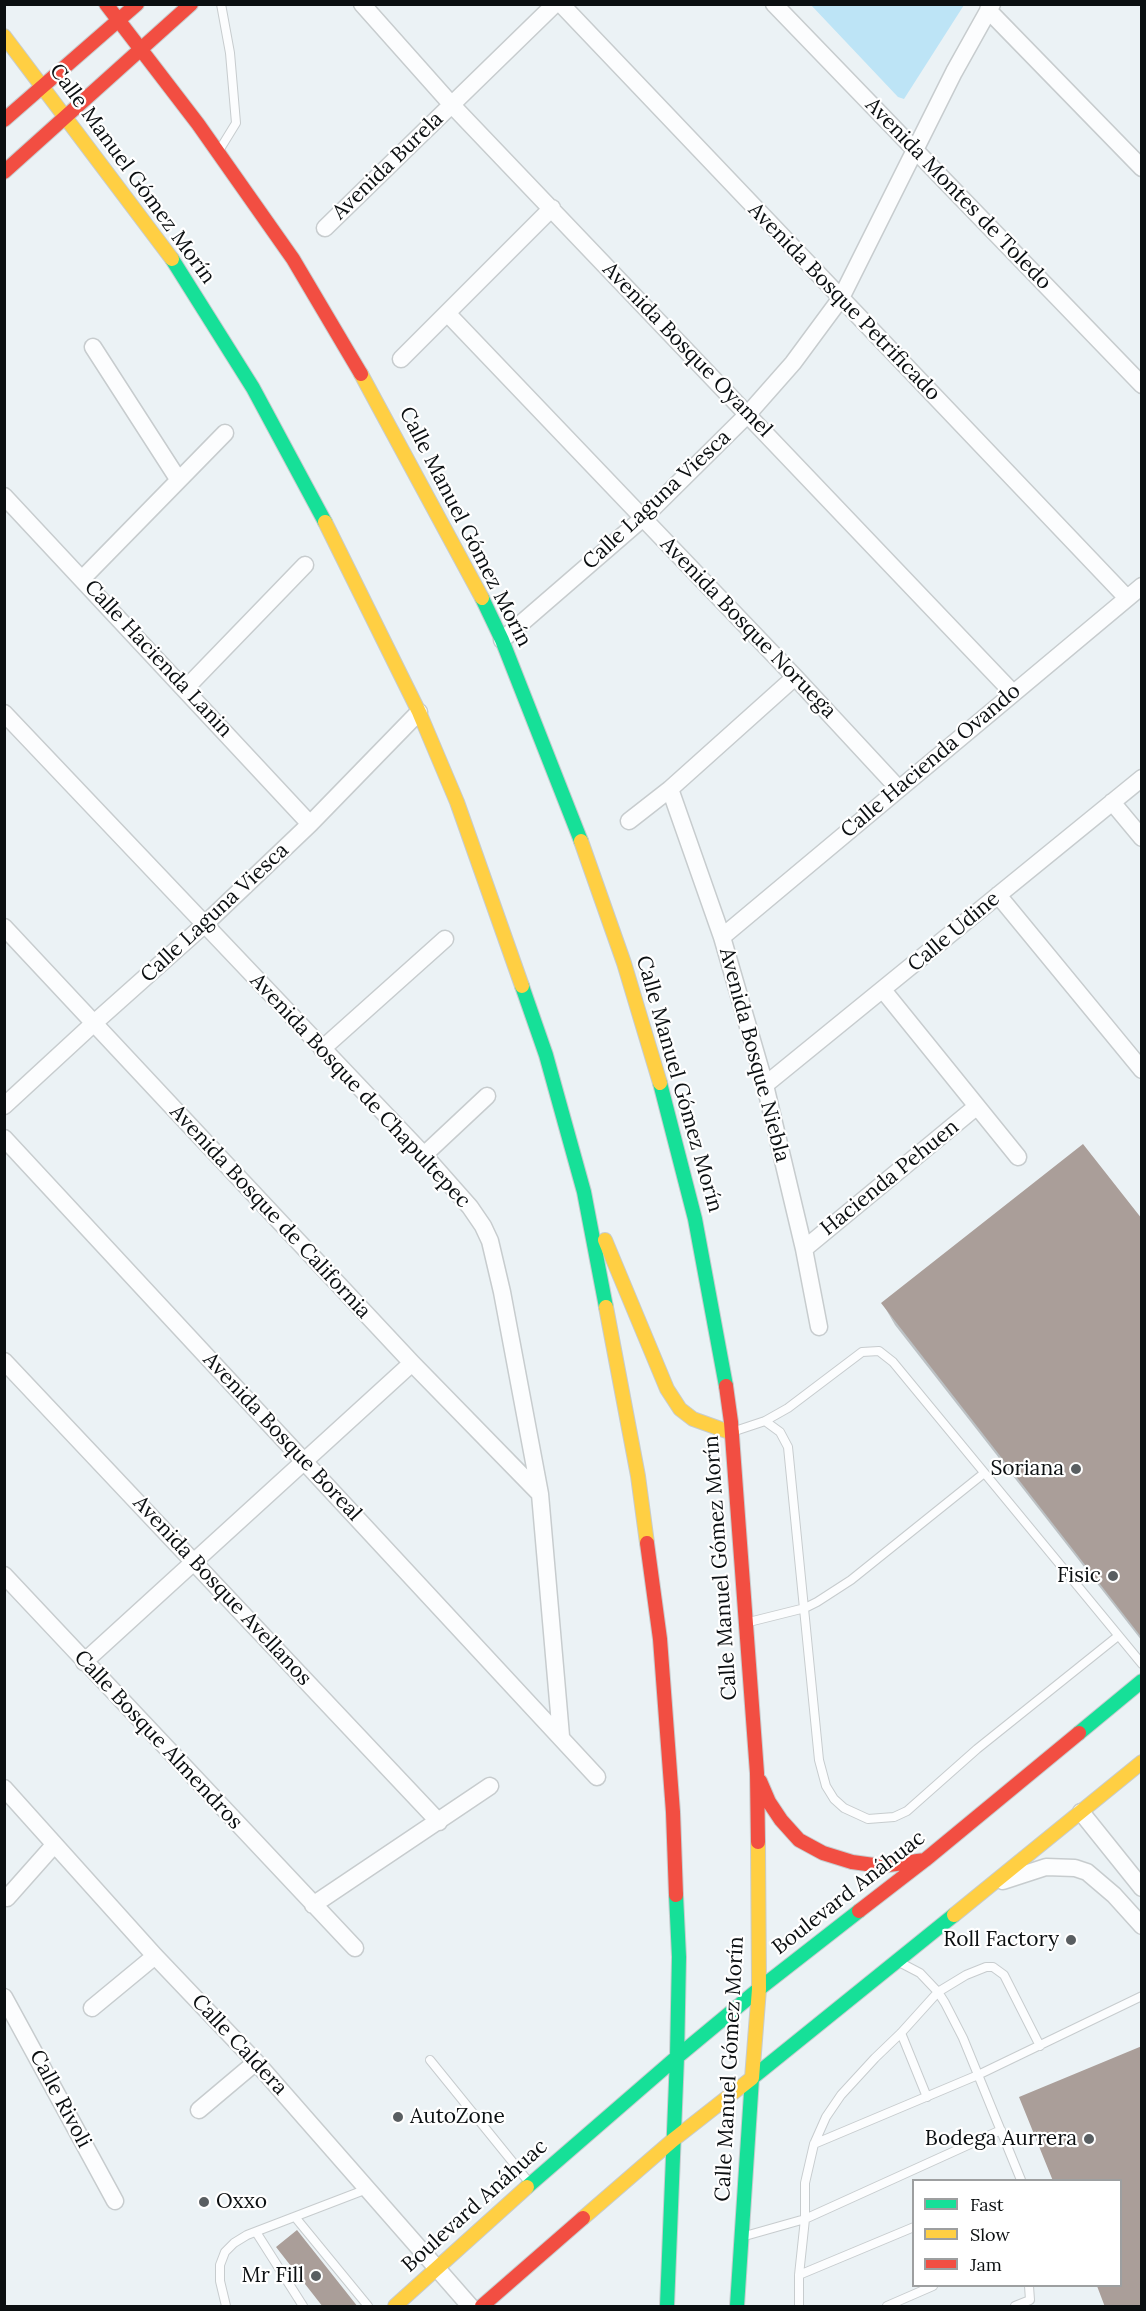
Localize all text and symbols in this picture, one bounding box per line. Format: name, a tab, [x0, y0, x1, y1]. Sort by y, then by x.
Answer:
street label: Calle Manuel Gómez Morín	[44, 59, 220, 289]
street label: Avenida Montes de Toledo	[860, 93, 1056, 295]
street label: Avenida Burela	[327, 107, 449, 225]
street label: Avenida Bosque Petrificado	[743, 198, 945, 406]
street label: Avenida Bosque Oyamel	[597, 257, 777, 443]
street label: Calle Manuel Gómez Morín	[393, 403, 537, 651]
street label: Calle Laguna Viesca	[578, 425, 736, 575]
street label: Avenida Bosque Noruega	[655, 532, 841, 724]
street label: Calle Hacienda Lanin	[79, 575, 237, 743]
street label: Calle Hacienda Ovando	[836, 679, 1026, 843]
street label: Calle Laguna Viesca	[136, 838, 294, 988]
street label: Calle Udine	[903, 886, 1005, 978]
street label: Avenida Bosque Niebla	[713, 945, 795, 1165]
street label: Calle Manuel Gómez Morín	[630, 953, 728, 1215]
street label: Avenida Bosque de Chapultepec	[245, 968, 475, 1214]
street label: Avenida Bosque de California	[164, 1100, 376, 1324]
street label: Hacienda Pehuen	[816, 1115, 964, 1241]
street label: Avenida Bosque Boreal	[197, 1348, 367, 1526]
street label: Calle Manuel Gómez Morín	[699, 1435, 743, 1701]
place label: Soriana	[990, 1456, 1064, 1482]
marker: Soriana	[1069, 1462, 1083, 1476]
street label: Avenida Bosque Avellanos	[127, 1491, 317, 1691]
place label: Fisic	[1057, 1563, 1101, 1589]
marker: Fisic	[1106, 1569, 1120, 1583]
street label: Calle Bosque Almendros	[68, 1645, 248, 1835]
street label: Boulevard Anáhuac	[768, 1826, 930, 1960]
place label: Roll Factory	[943, 1927, 1059, 1953]
marker: Roll Factory	[1064, 1933, 1078, 1947]
street label: Calle Manuel Gómez Morín	[710, 1936, 750, 2202]
street label: Calle Caldera	[186, 1989, 292, 2101]
street label: Calle Rivoli	[24, 2046, 96, 2152]
place label: AutoZone	[410, 2104, 505, 2130]
marker: AutoZone	[391, 2110, 405, 2124]
place label: Bodega Aurrera	[925, 2126, 1077, 2152]
marker: Bodega Aurrera	[1082, 2132, 1096, 2146]
street label: Boulevard Anáhuac	[397, 2134, 553, 2278]
legend	[912, 2179, 1122, 2287]
place label: Oxxo	[216, 2189, 267, 2215]
text: Fast	[970, 2193, 1004, 2216]
marker: Oxxo	[197, 2195, 211, 2209]
text: Slow	[970, 2223, 1010, 2246]
text: Jam	[970, 2253, 1002, 2276]
place label: Mr Fill	[241, 2263, 304, 2289]
marker: Mr Fill	[309, 2269, 323, 2283]

